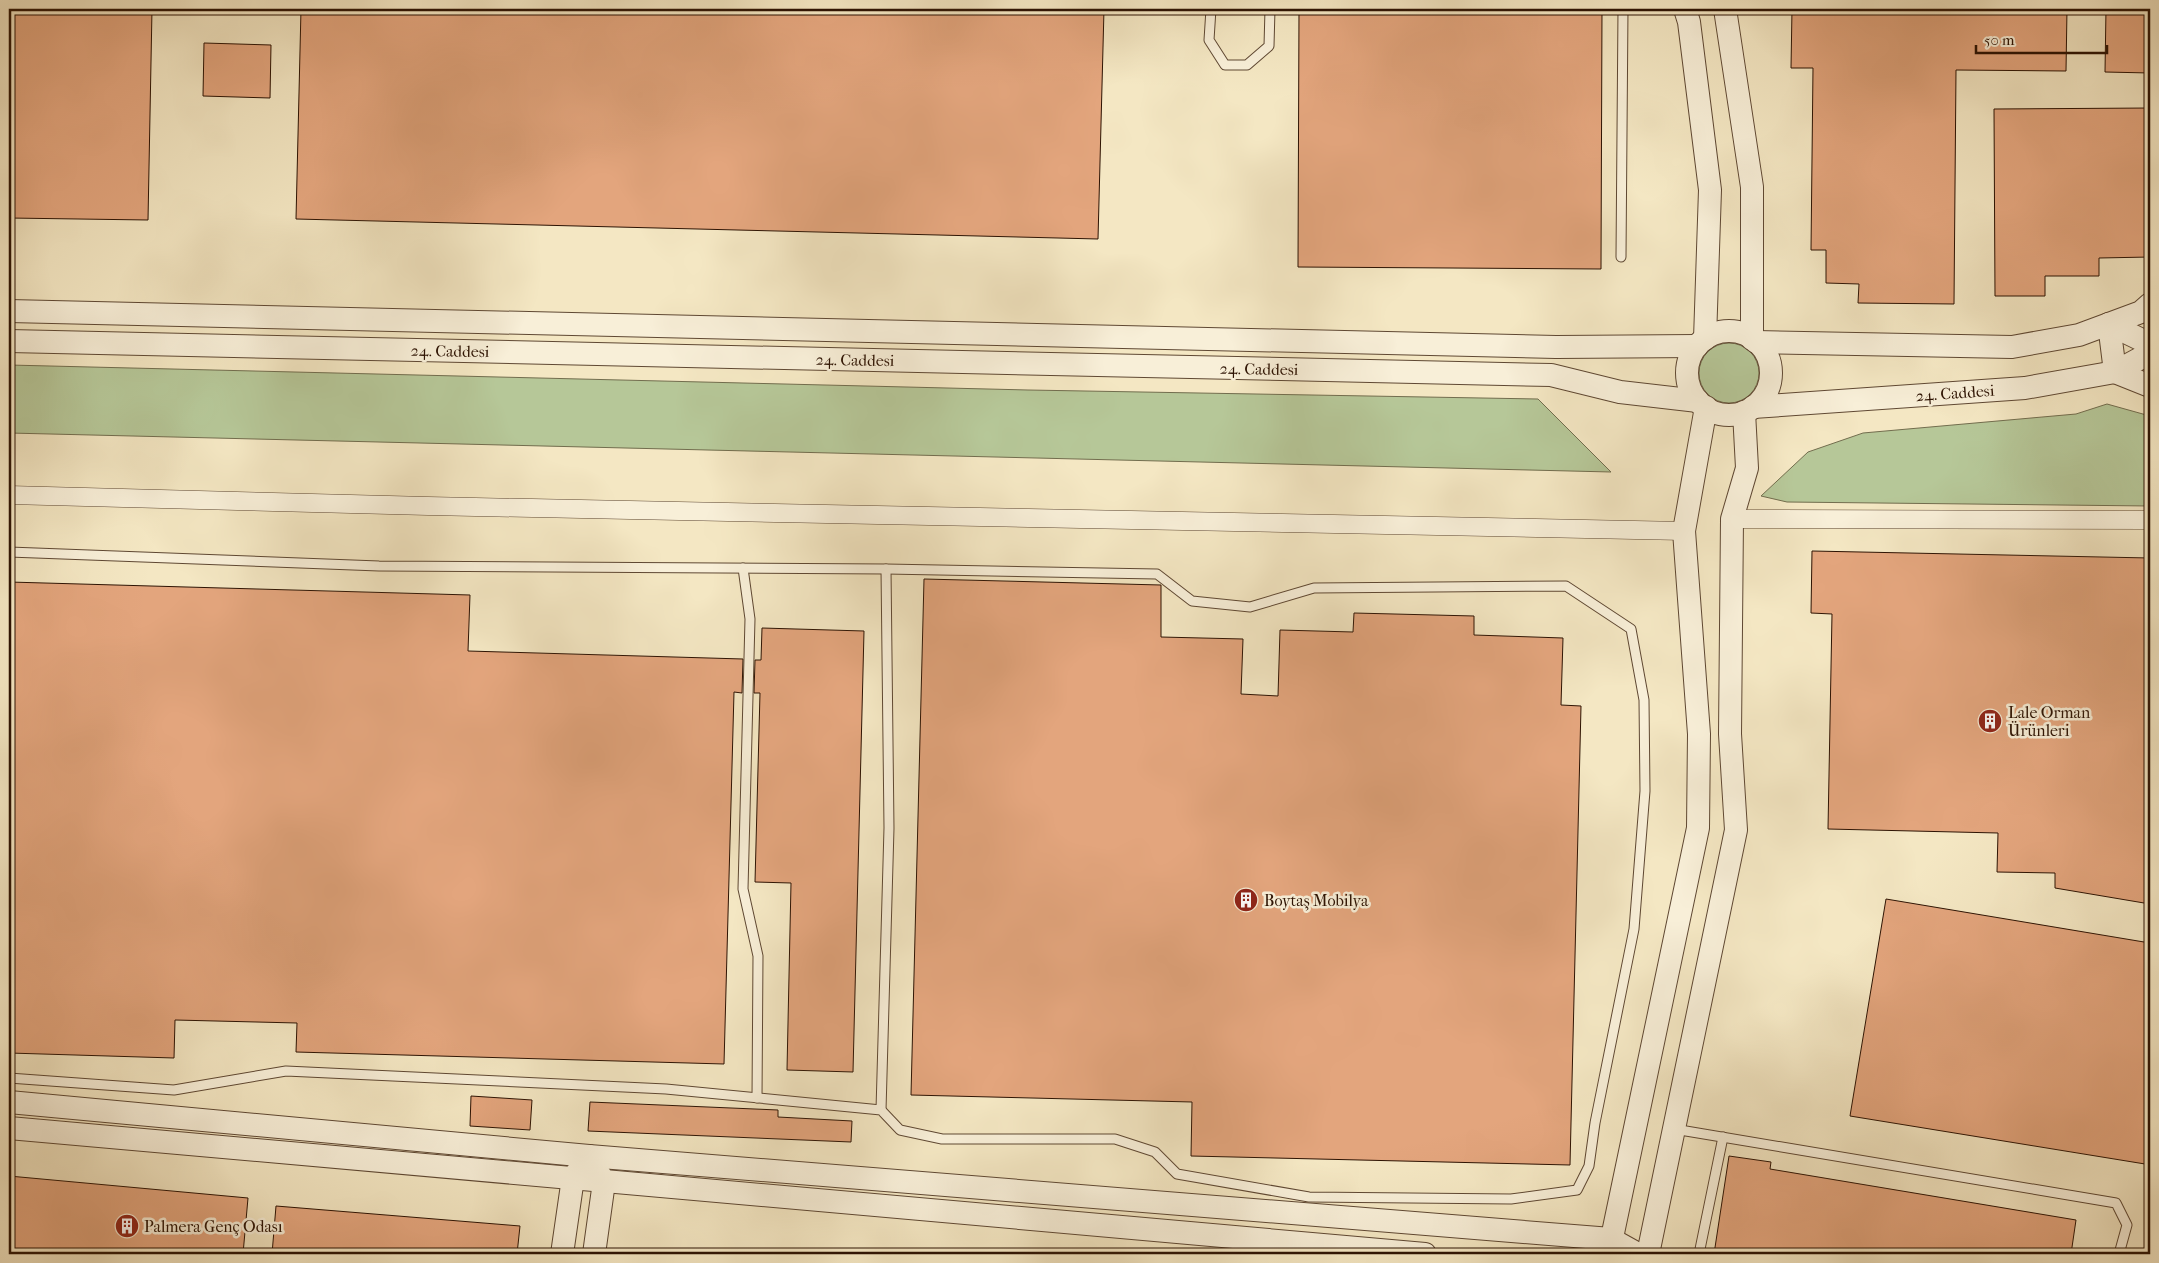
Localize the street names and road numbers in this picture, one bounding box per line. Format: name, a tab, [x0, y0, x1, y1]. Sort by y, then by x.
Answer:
street label: 24. Caddesi	[410, 341, 490, 361]
street label: 24. Caddesi	[815, 350, 895, 370]
street label: 24. Caddesi	[1219, 359, 1299, 379]
street label: 24. Caddesi	[1915, 381, 1995, 405]

